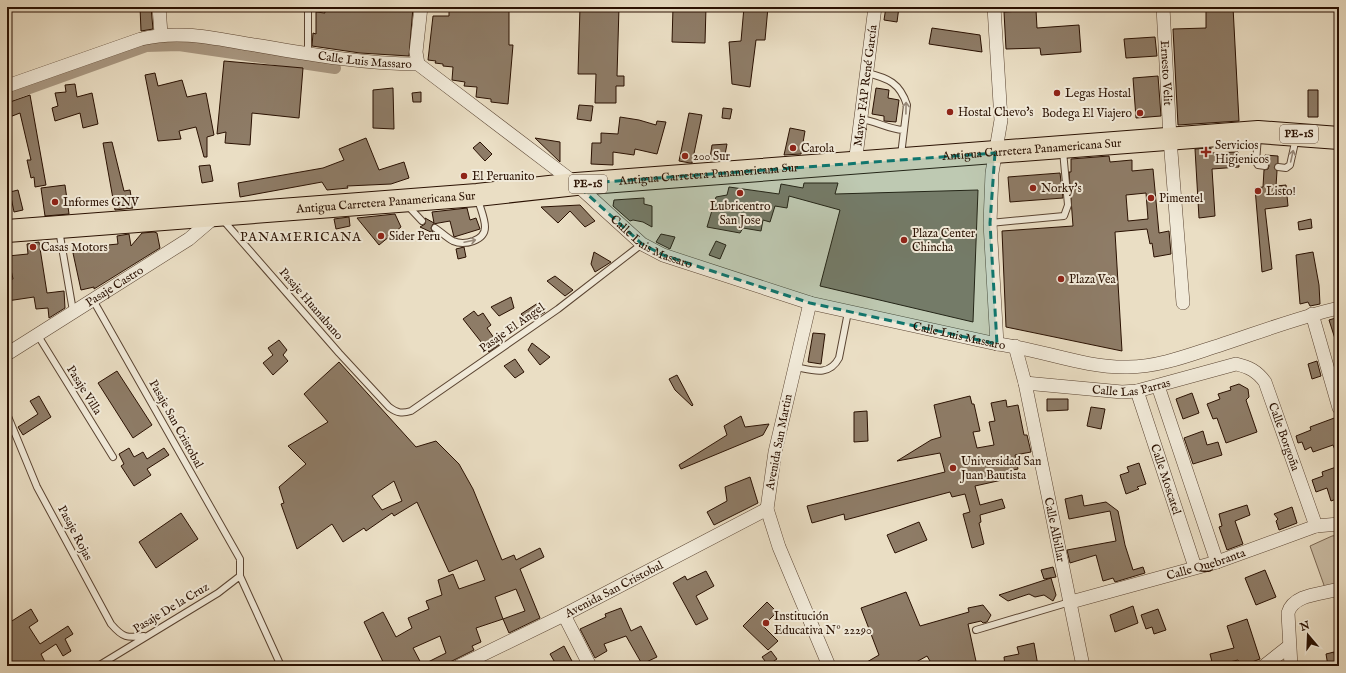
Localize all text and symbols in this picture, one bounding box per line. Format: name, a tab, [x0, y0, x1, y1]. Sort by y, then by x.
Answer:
street label: Mayor FAP René García	[850, 23, 880, 147]
street label: Ernesto Velit	[1157, 40, 1176, 106]
street label: Calle Luis Massaro	[317, 48, 412, 71]
place label: Legas Hostal	[1065, 86, 1132, 101]
marker: Legas Hostal	[1052, 88, 1062, 98]
one-way arrow	[902, 102, 910, 115]
place label: Hostal Chevo's	[958, 105, 1034, 120]
place label: Bodega El Viajero	[1042, 106, 1133, 121]
marker: Hostal Chevo's	[945, 107, 955, 117]
marker: Bodega El Viajero	[1135, 108, 1145, 118]
road number: PE-1S	[1280, 125, 1318, 143]
street label: Antigua Carretera Panamericana Sur	[941, 135, 1122, 164]
place label: Servicios Higienicos	[1215, 138, 1269, 167]
place label: Carola	[801, 141, 835, 156]
marker: Carola	[788, 143, 798, 153]
marker: Servicios Higienicos	[1200, 146, 1212, 158]
place label: 200 Sur	[693, 149, 730, 164]
one-way arrow	[1289, 149, 1297, 162]
marker: 200 Sur	[680, 151, 690, 161]
street label: Antigua Carretera Panamericana Sur	[617, 160, 799, 188]
place label: El Peruanito	[472, 169, 535, 184]
marker: El Peruanito	[459, 171, 469, 181]
road number: PE-1S	[569, 175, 607, 193]
place label: Norky's	[1041, 181, 1082, 196]
marker: Norky's	[1028, 183, 1038, 193]
place label: Listo!	[1266, 184, 1296, 199]
marker: Listo!	[1253, 186, 1263, 196]
street label: Antigua Carretera Panamericana Sur	[295, 188, 477, 216]
marker: Lubricentro San Jose	[735, 188, 745, 198]
place label: Pimentel	[1159, 191, 1204, 206]
marker: Pimentel	[1146, 193, 1156, 203]
place label: Informes GNV	[63, 195, 140, 210]
marker: Informes GNV	[50, 197, 60, 207]
place label: Lubricentro San Jose	[710, 199, 771, 229]
street label: Calle Luis Massaro	[607, 212, 695, 272]
place label: Plaza Center Chincha	[912, 226, 976, 255]
district label: PANAMERICANA	[240, 229, 362, 246]
place label: Sider Peru	[389, 229, 440, 244]
marker: Sider Peru	[376, 231, 386, 241]
marker: Plaza Center Chincha	[899, 235, 909, 245]
one-way arrow	[463, 236, 476, 244]
place label: Casas Motors	[41, 240, 108, 255]
marker: Casas Motors	[28, 242, 38, 252]
street label: Pasaje Castro	[83, 262, 146, 310]
street label: Pasaje Huanabano	[276, 265, 347, 343]
place label: Plaza Vea	[1069, 272, 1117, 287]
marker: Plaza Vea	[1056, 274, 1066, 284]
street label: Pasaje El Angel	[476, 300, 548, 356]
street label: Calle Luis Massaro	[912, 318, 1007, 353]
street label: Pasaje Villa	[63, 363, 105, 418]
street label: Calle Las Parras	[1091, 375, 1172, 400]
street label: Pasaje San Cristobal	[146, 377, 207, 471]
street label: Avenida San Martin	[762, 392, 796, 492]
street label: Calle Borgoña	[1265, 400, 1304, 474]
street label: Calle Moscatel	[1147, 442, 1185, 517]
place label: Universidad San Juan Bautista	[959, 454, 1042, 484]
marker: Universidad San Juan Bautista	[948, 463, 958, 473]
street label: Calle Albillar	[1041, 496, 1069, 564]
street label: Pasaje Rojas	[54, 503, 96, 563]
street label: Calle Quebranta	[1165, 545, 1248, 583]
street label: Avenida San Cristobal	[561, 557, 666, 621]
street label: Pasaje De la Cruz	[130, 579, 212, 637]
place label: Institución Educativa Nº 22290	[774, 609, 872, 638]
north arrow	[1288, 615, 1328, 655]
marker: Institución Educativa Nº 22290	[761, 618, 771, 628]
text: N	[1297, 618, 1312, 635]

